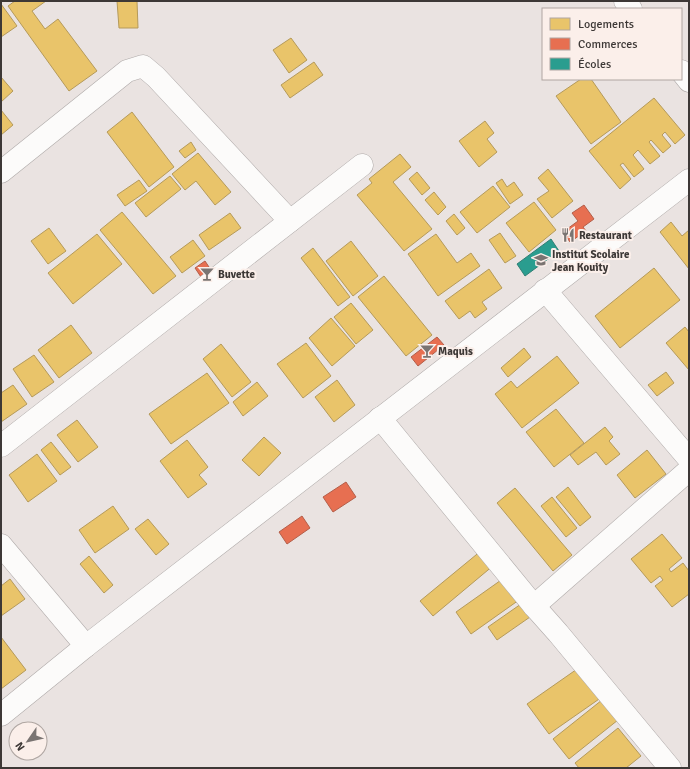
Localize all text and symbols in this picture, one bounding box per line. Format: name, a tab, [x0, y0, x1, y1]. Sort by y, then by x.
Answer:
legend	[542, 8, 682, 80]
text: Logements	[578, 17, 634, 32]
text: Commerces	[578, 37, 638, 52]
text: Écoles	[578, 57, 611, 72]
restaurant icon: Restaurant	[560, 227, 576, 243]
place label: Restaurant	[579, 229, 632, 242]
place label: Institut Scolaire Jean Kouity	[552, 248, 630, 274]
school or university icon: Institut Scolaire Jean Kouity	[533, 252, 549, 268]
bar icon: Buvette	[199, 266, 215, 282]
place label: Buvette	[218, 268, 256, 281]
bar icon: Maquis	[419, 343, 435, 359]
place label: Maquis	[438, 345, 473, 358]
north arrow	[8, 721, 48, 761]
text: N	[13, 740, 28, 753]

